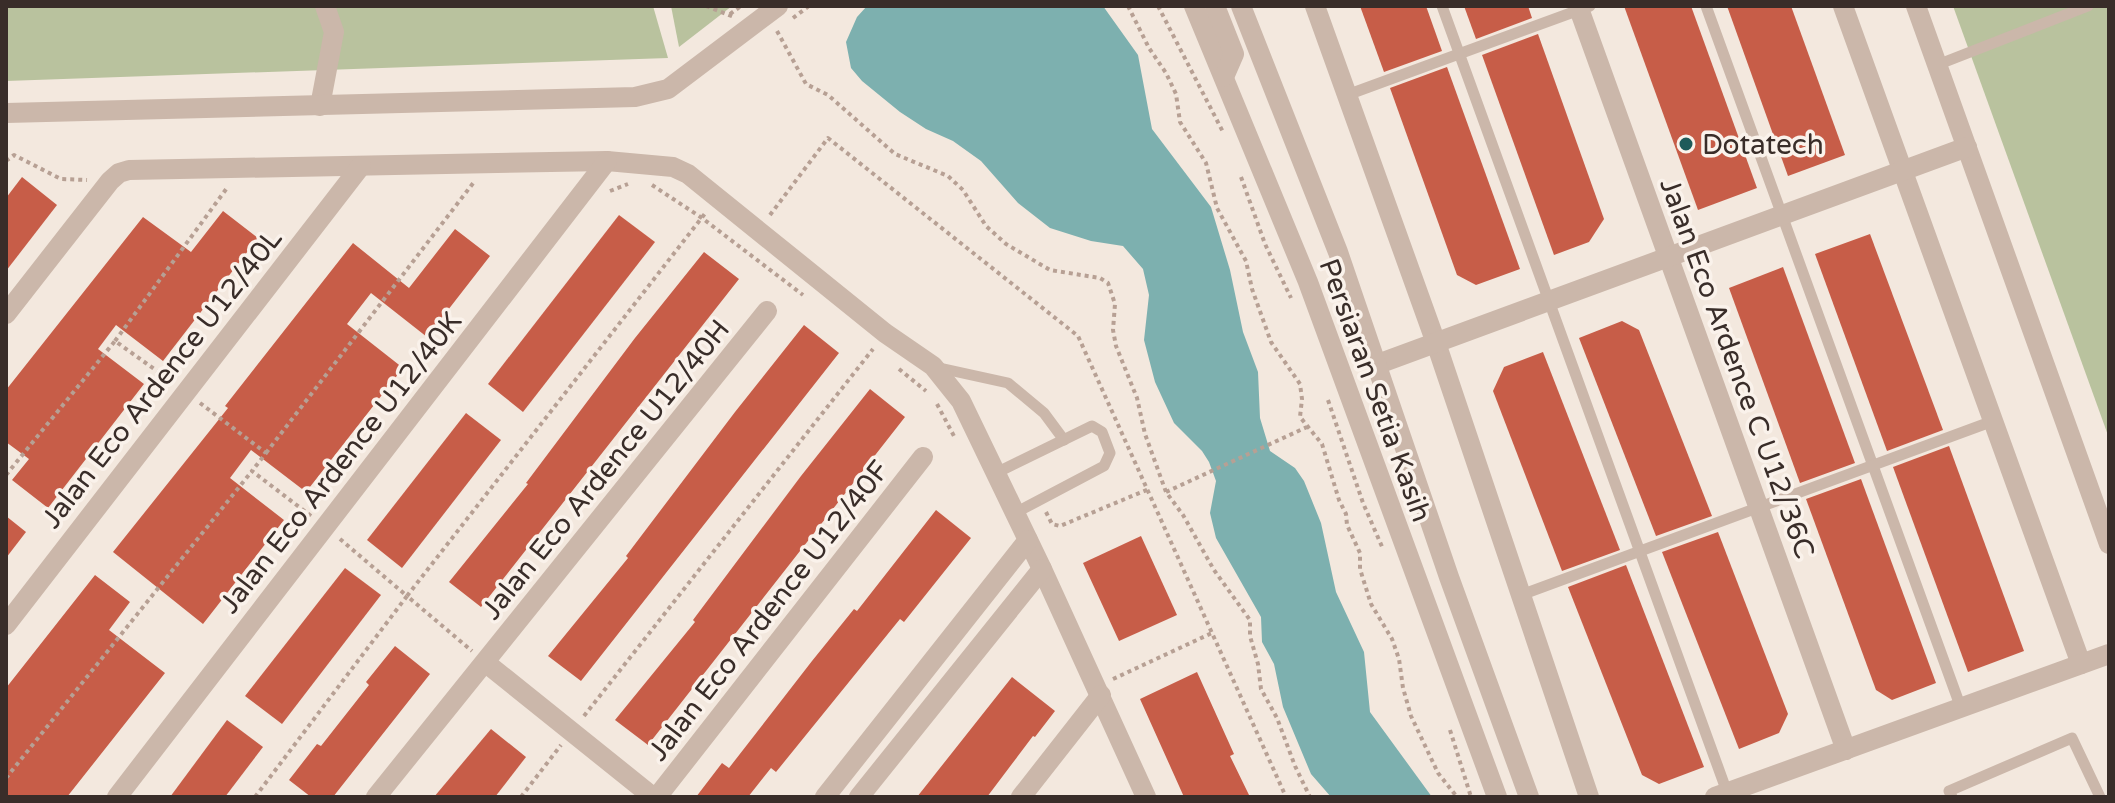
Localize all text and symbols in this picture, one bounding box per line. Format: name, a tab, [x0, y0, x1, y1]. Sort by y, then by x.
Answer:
place label: Dotatech	[1702, 128, 1824, 162]
marker: Dotatech	[1677, 135, 1695, 153]
street label: Jalan Eco Ardence C U12/36C	[1652, 174, 1822, 563]
street label: Jalan Eco Ardence U12/40L	[34, 222, 289, 535]
street label: Persiaran Setia Kasih	[1312, 254, 1439, 527]
street label: Jalan Eco Ardence U12/40K	[213, 305, 469, 620]
street label: Jalan Eco Ardence U12/40H	[474, 313, 737, 626]
street label: Jalan Eco Ardence U12/40F	[641, 454, 896, 767]

